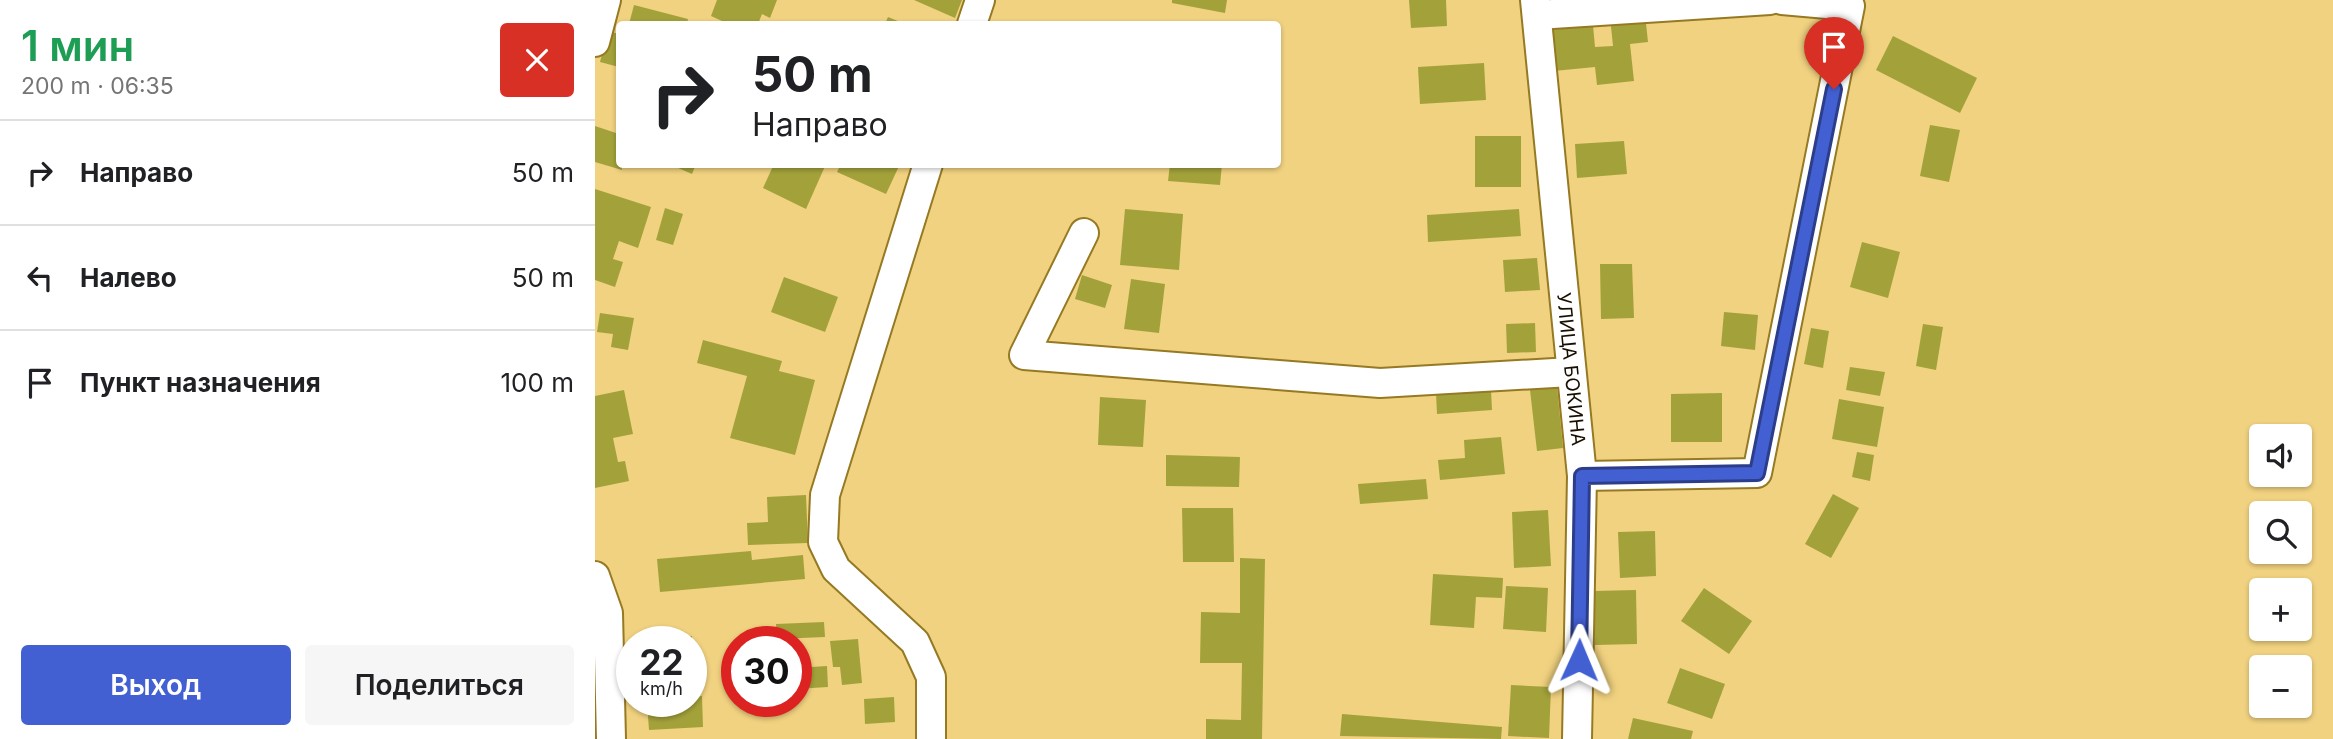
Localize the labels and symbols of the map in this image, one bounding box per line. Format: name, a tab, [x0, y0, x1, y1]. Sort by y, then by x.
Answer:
pin	[1804, 17, 1864, 89]
street label: УЛИЦА БОКИНА	[1552, 292, 1590, 447]
position arrow	[1542, 623, 1616, 697]
speed limit sign: 30	[721, 626, 812, 717]

